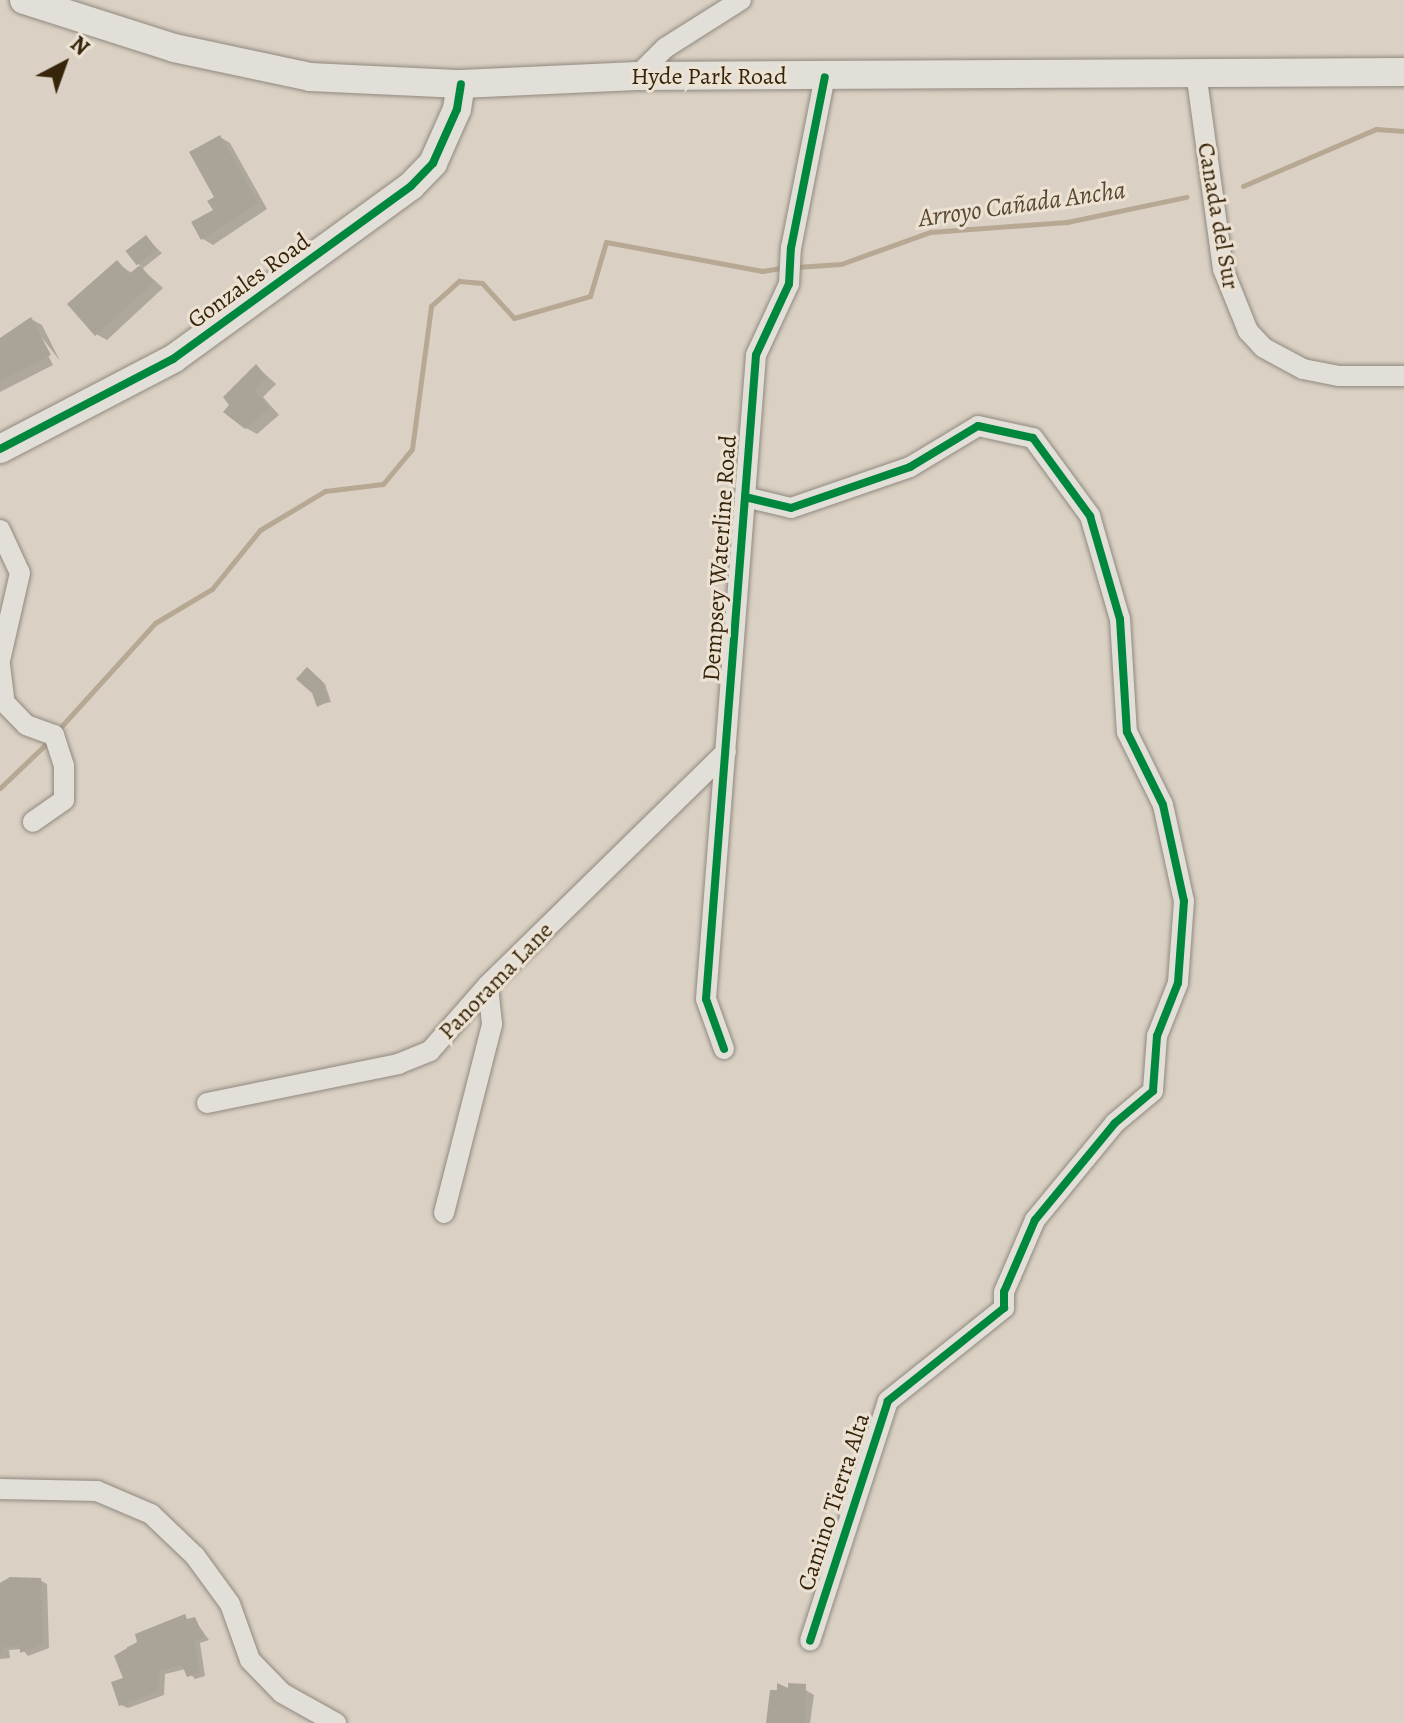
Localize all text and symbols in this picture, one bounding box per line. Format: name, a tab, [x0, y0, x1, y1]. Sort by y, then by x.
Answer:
north arrow	[24, 24, 104, 104]
text: N	[64, 29, 96, 62]
street label: Hyde Park Road	[631, 63, 787, 91]
street label: Canada del Sur	[1191, 140, 1245, 292]
water label: Arroyo Cañada Ancha	[917, 174, 1127, 234]
street label: Gonzales Road	[182, 227, 316, 335]
street label: Dempsey Waterline Road	[697, 434, 743, 682]
street label: Panorama Lane	[433, 916, 559, 1046]
street label: Camino Tierra Alta	[792, 1409, 876, 1595]

